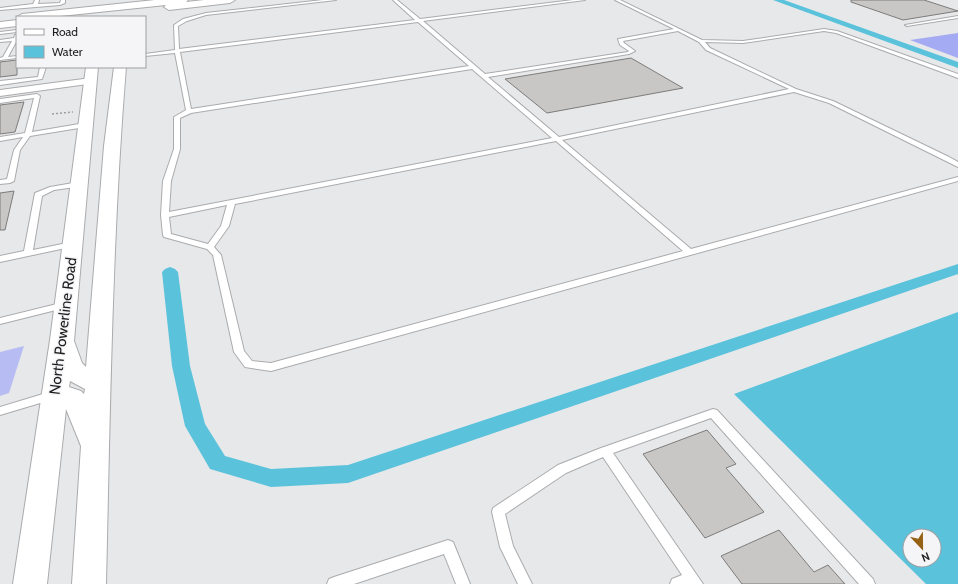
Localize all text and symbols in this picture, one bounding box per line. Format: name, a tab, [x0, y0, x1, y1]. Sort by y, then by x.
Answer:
legend	[16, 16, 146, 68]
text: Road	[52, 24, 78, 39]
text: Water	[52, 44, 83, 59]
street label: North Powerline Road	[46, 256, 80, 396]
north arrow	[902, 528, 942, 568]
text: N	[920, 549, 932, 565]

